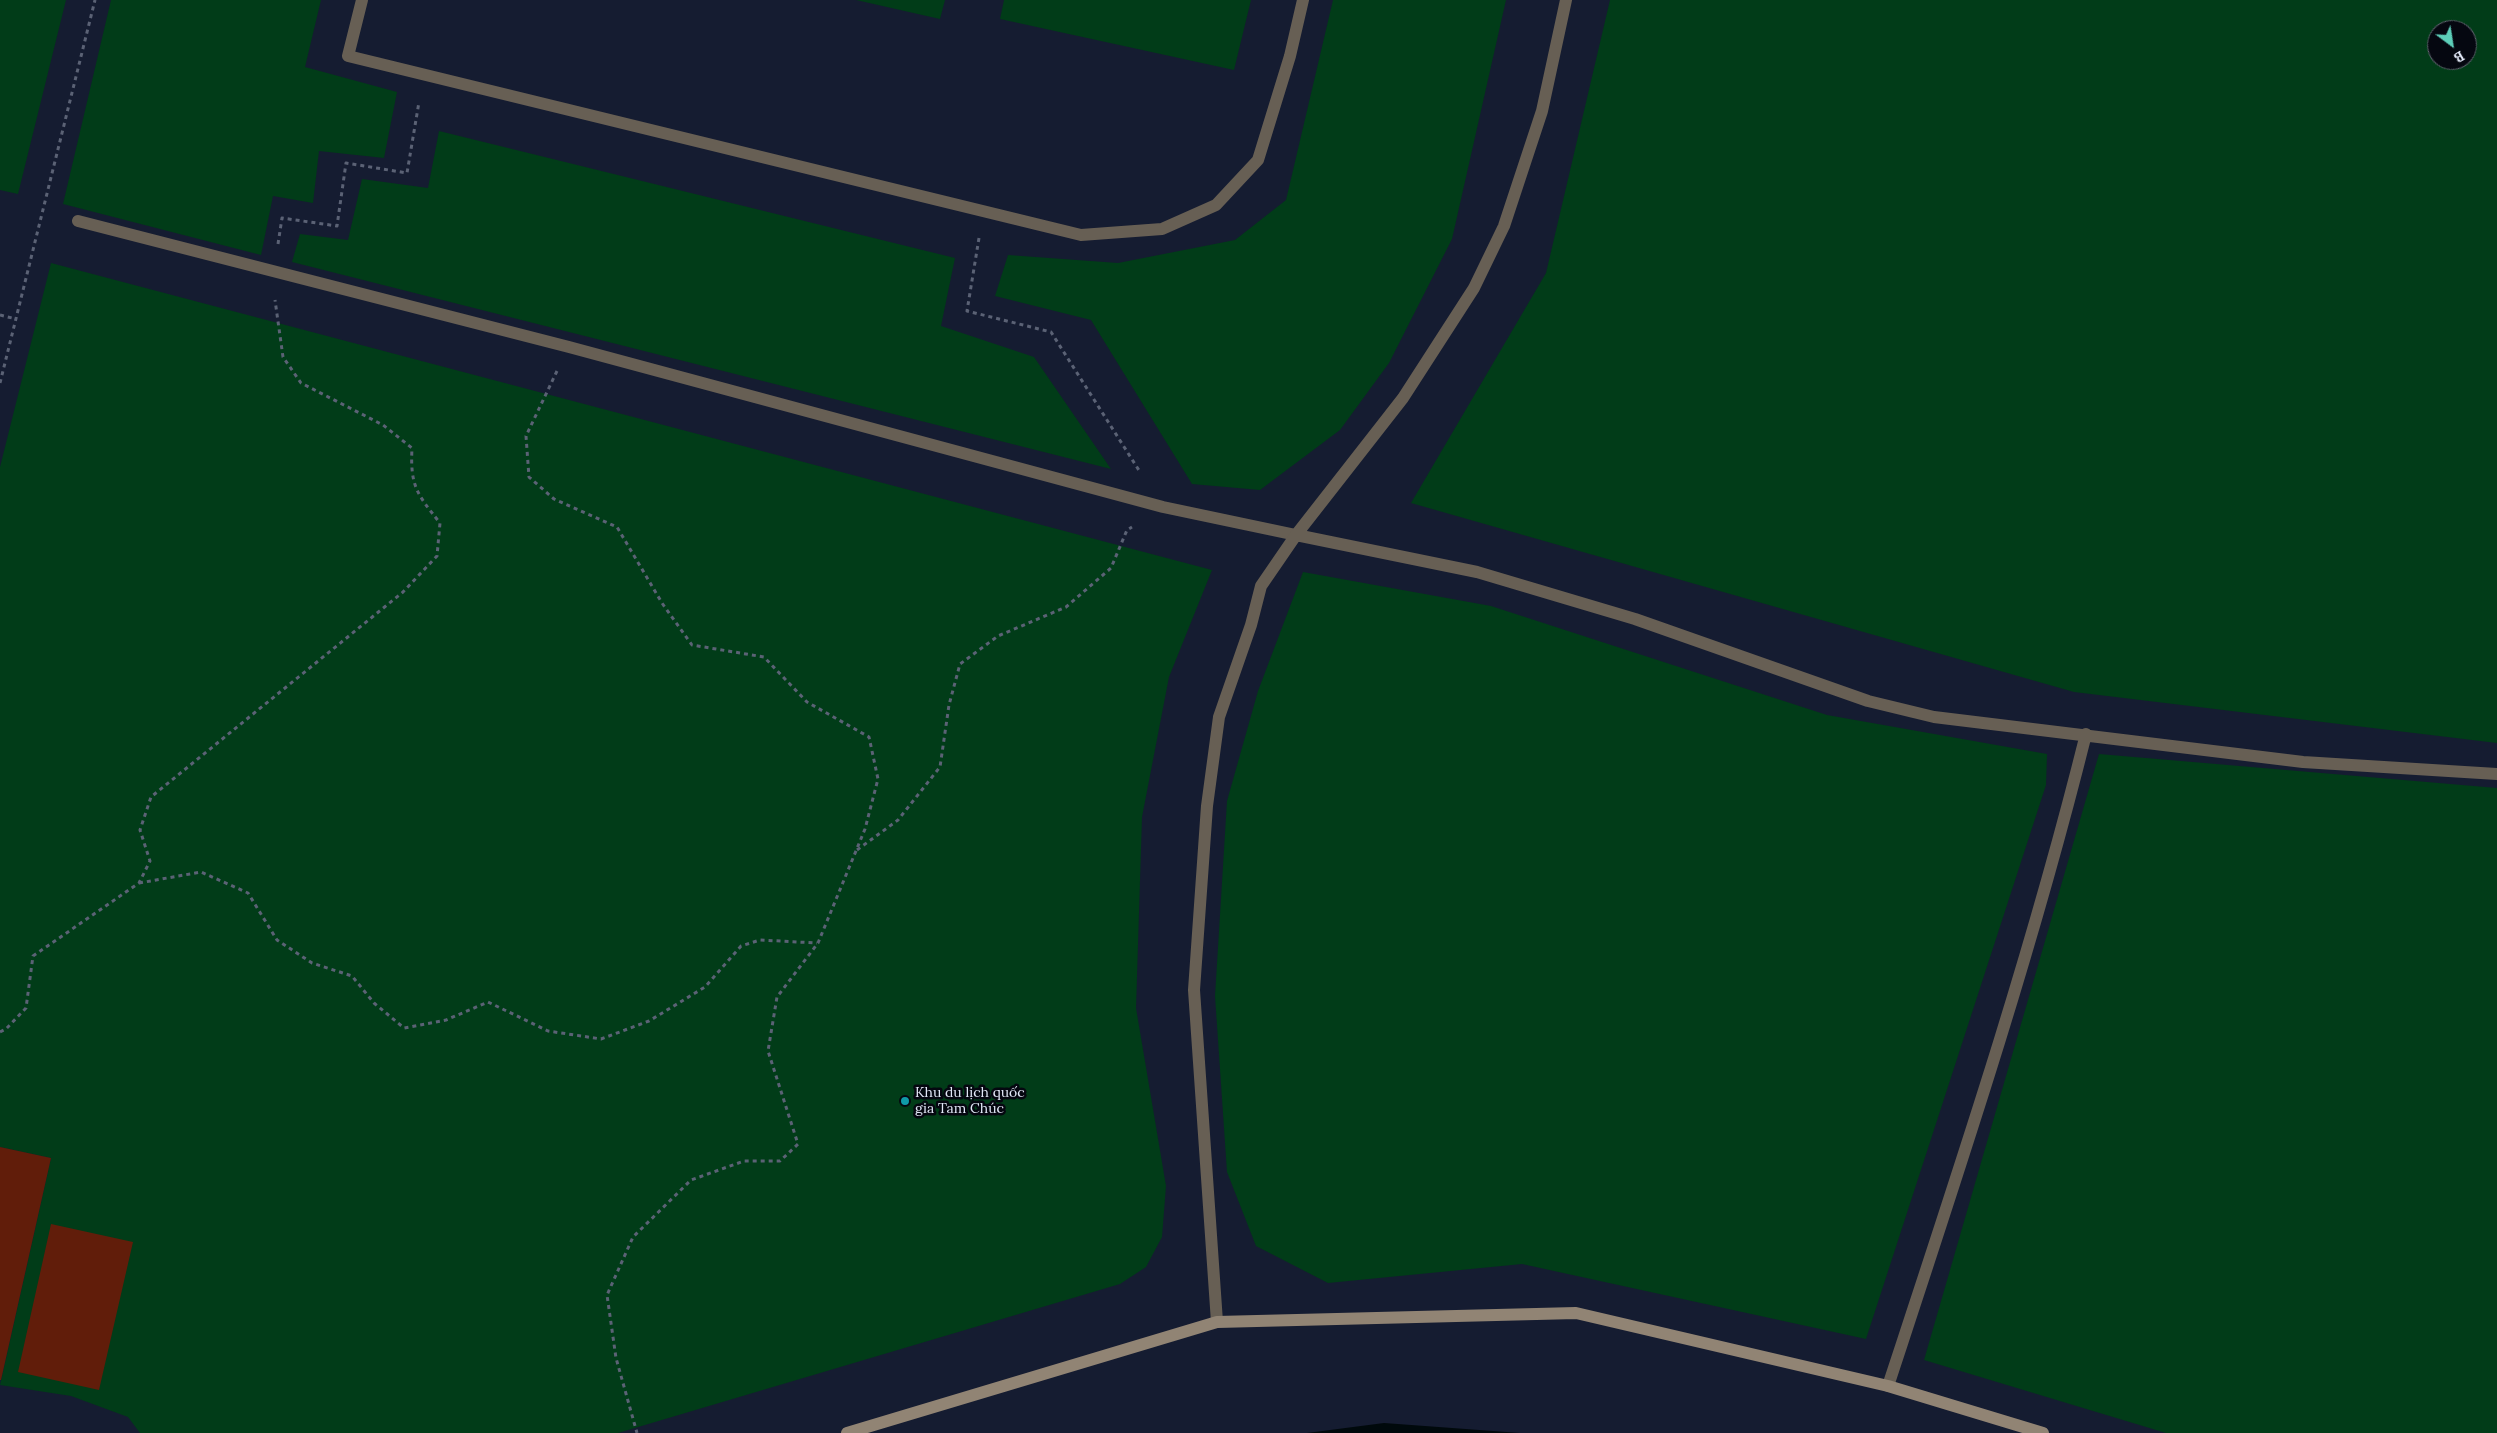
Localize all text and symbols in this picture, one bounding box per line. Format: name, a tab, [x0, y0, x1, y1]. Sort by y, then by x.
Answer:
north arrow	[2427, 20, 2477, 70]
text: B	[2451, 47, 2468, 67]
place label: Khu du lịch quốc gia Tam Chúc	[915, 1085, 1025, 1118]
marker: Khu du lịch quốc gia Tam Chúc	[899, 1095, 911, 1107]

